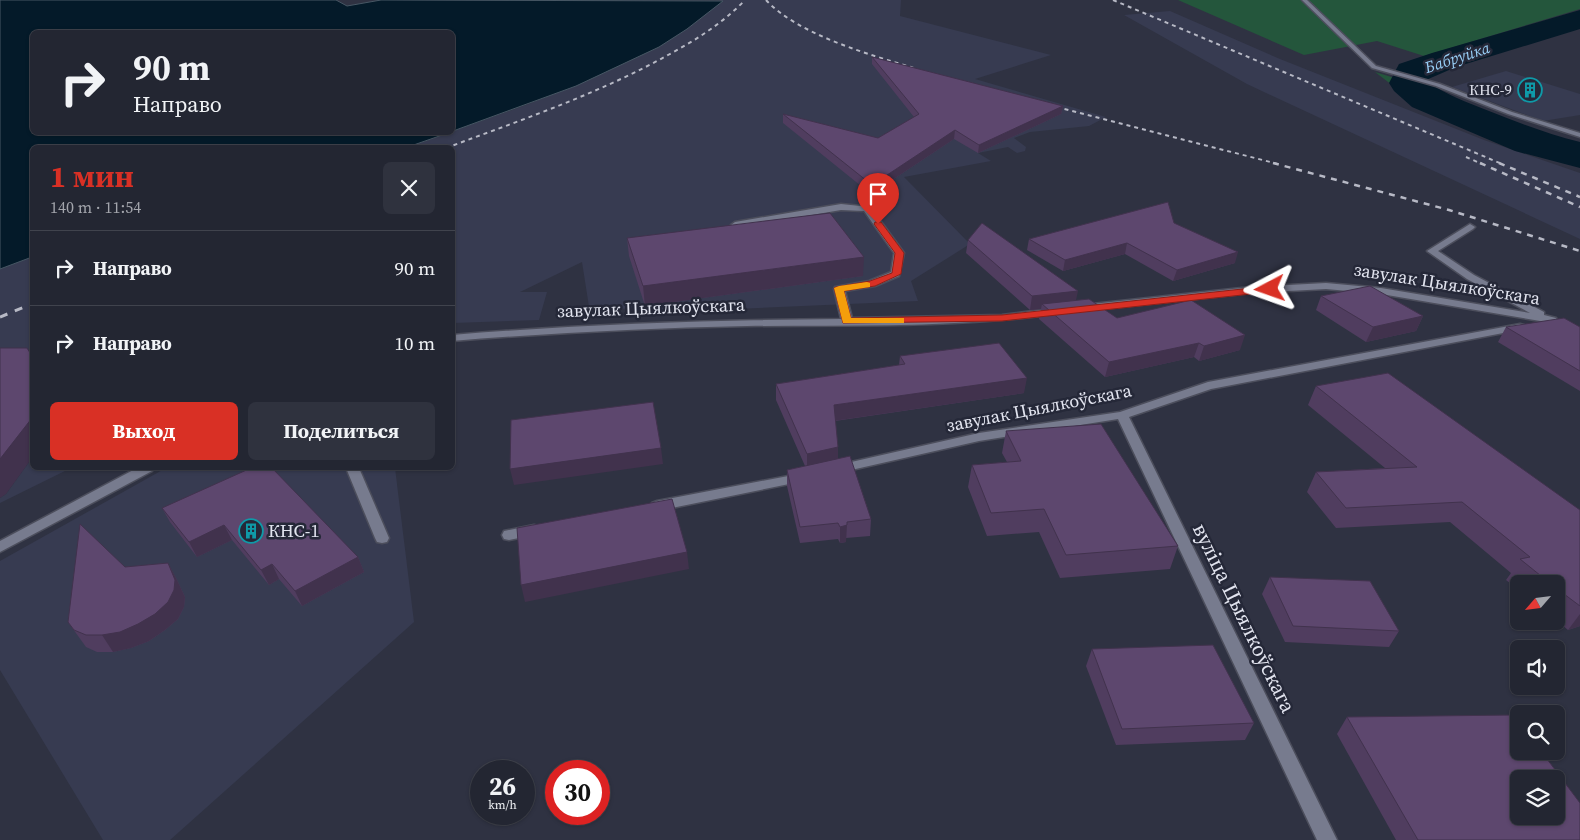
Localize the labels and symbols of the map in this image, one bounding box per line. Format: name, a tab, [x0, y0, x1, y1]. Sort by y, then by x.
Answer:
water label: Бабруйка	[1421, 36, 1493, 78]
building icon: КНС-9	[1517, 77, 1543, 103]
place label: КНС-9	[1469, 79, 1512, 100]
pin	[857, 173, 899, 224]
street label: завулак Цыялкоўскага	[1352, 256, 1543, 311]
position arrow	[1243, 262, 1295, 314]
street label: завулак Цыялкоўскага	[557, 292, 746, 323]
street label: завулак Цыялкоўскага	[944, 377, 1134, 438]
building icon: КНС-1	[238, 518, 264, 544]
place label: КНС-1	[268, 518, 319, 543]
street label: вуліца Цыялкоўскага	[1186, 518, 1303, 718]
north arrow	[1510, 575, 1565, 630]
speed limit sign: 30	[545, 760, 610, 825]

